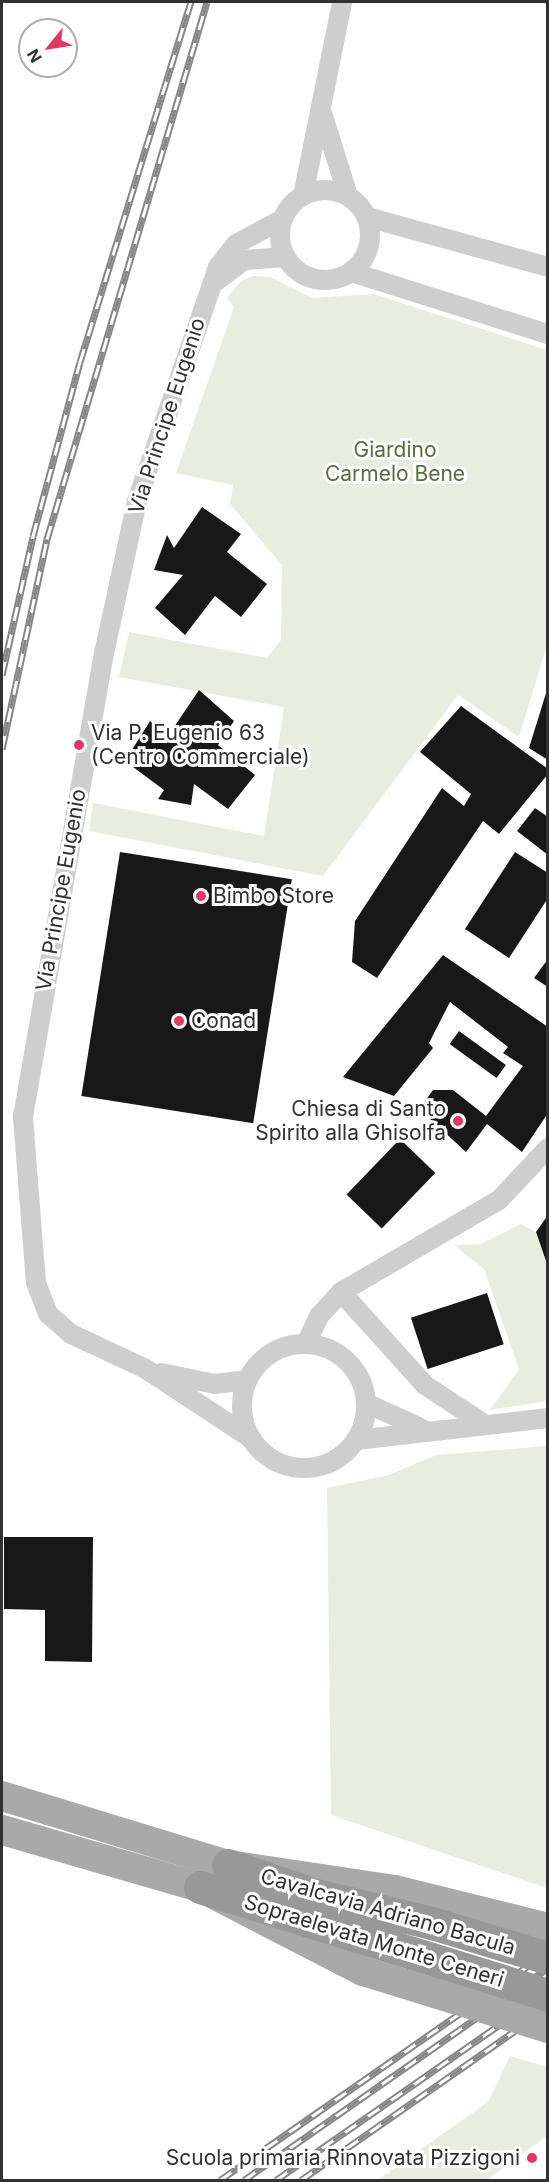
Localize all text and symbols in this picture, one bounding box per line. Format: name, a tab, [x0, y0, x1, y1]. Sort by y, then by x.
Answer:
north arrow	[18, 18, 78, 78]
text: N	[22, 46, 46, 66]
street label: Via Principe Eugenio	[123, 315, 211, 517]
park label: Giardino Carmelo Bene	[325, 437, 465, 487]
place label: Via P. Eugenio 63 (Centro Commerciale)	[91, 720, 310, 770]
marker: Via P. Eugenio 63 (Centro Commerciale)	[72, 738, 86, 752]
street label: Via Principe Eugenio	[31, 787, 91, 993]
place label: Bimbo Store	[213, 883, 334, 909]
marker: Bimbo Store	[194, 889, 208, 903]
place label: Conad	[191, 1008, 256, 1034]
marker: Conad	[172, 1014, 186, 1028]
place label: Chiesa di Santo Spirito alla Ghisolfa	[255, 1096, 446, 1146]
marker: Chiesa di Santo Spirito alla Ghisolfa	[451, 1114, 465, 1128]
street label: Cavalcavia Adriano Bacula	[258, 1864, 518, 1960]
street label: Sopraelevata Monte Ceneri	[241, 1889, 507, 1993]
place label: Scuola primaria Rinnovata Pizzigoni	[166, 2145, 520, 2171]
marker: Scuola primaria Rinnovata Pizzigoni	[525, 2151, 539, 2165]

